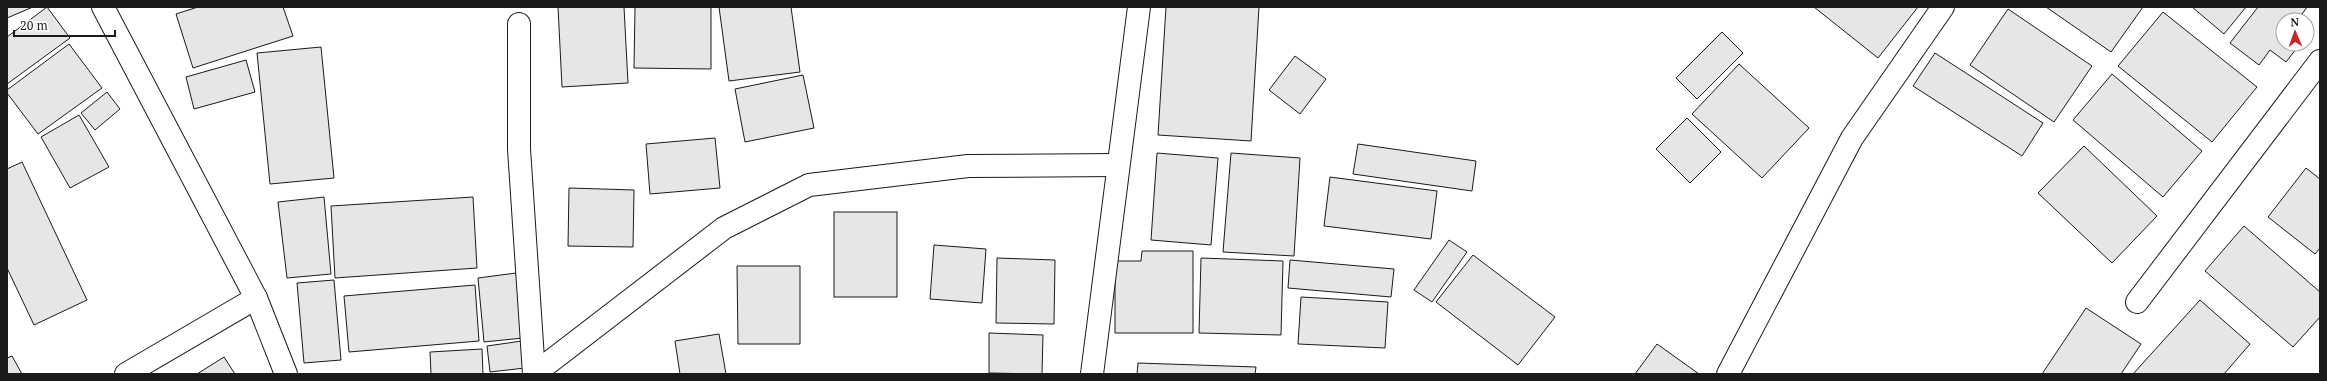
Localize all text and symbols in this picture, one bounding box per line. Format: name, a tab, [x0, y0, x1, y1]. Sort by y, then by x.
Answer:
scale bar	[14, 12, 115, 38]
north arrow	[2275, 12, 2315, 52]
text: N	[2290, 14, 2300, 29]
text: 20 m	[20, 17, 48, 34]

